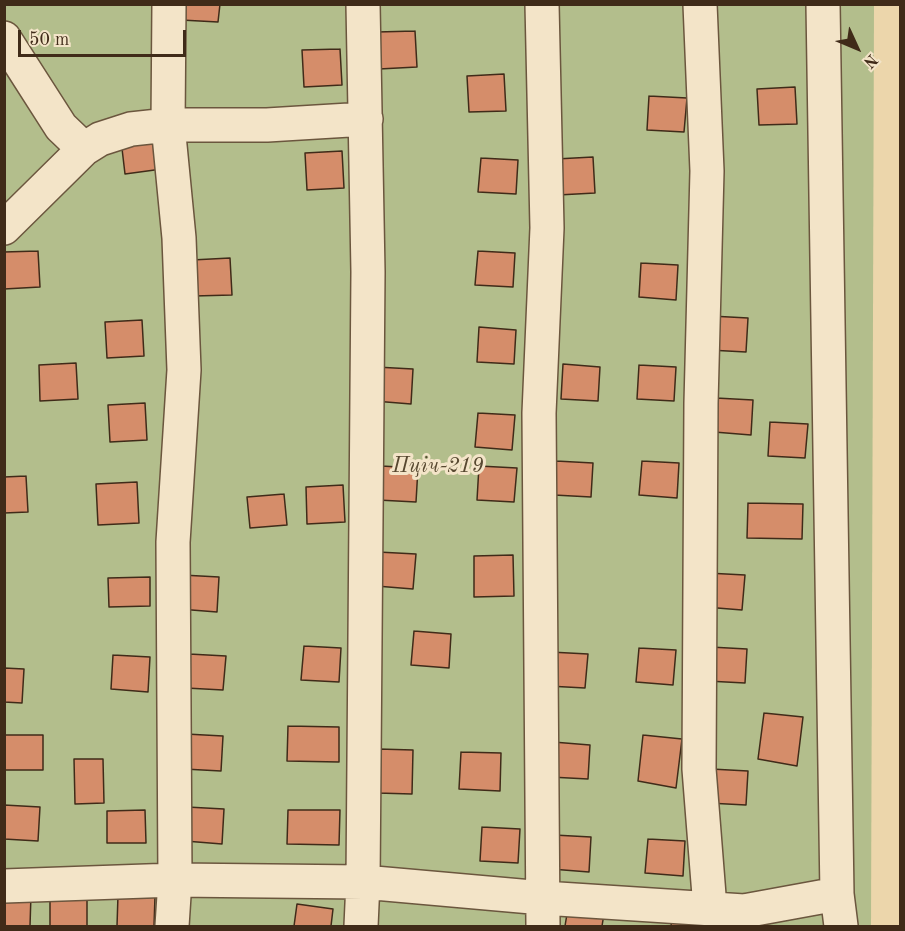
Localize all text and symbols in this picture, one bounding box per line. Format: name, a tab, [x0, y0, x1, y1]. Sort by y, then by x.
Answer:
scale bar	[21, 18, 189, 56]
north arrow	[827, 18, 887, 78]
text: 50 m	[29, 31, 69, 49]
text: N	[860, 51, 880, 70]
park label: Пціч-219	[392, 453, 484, 479]

